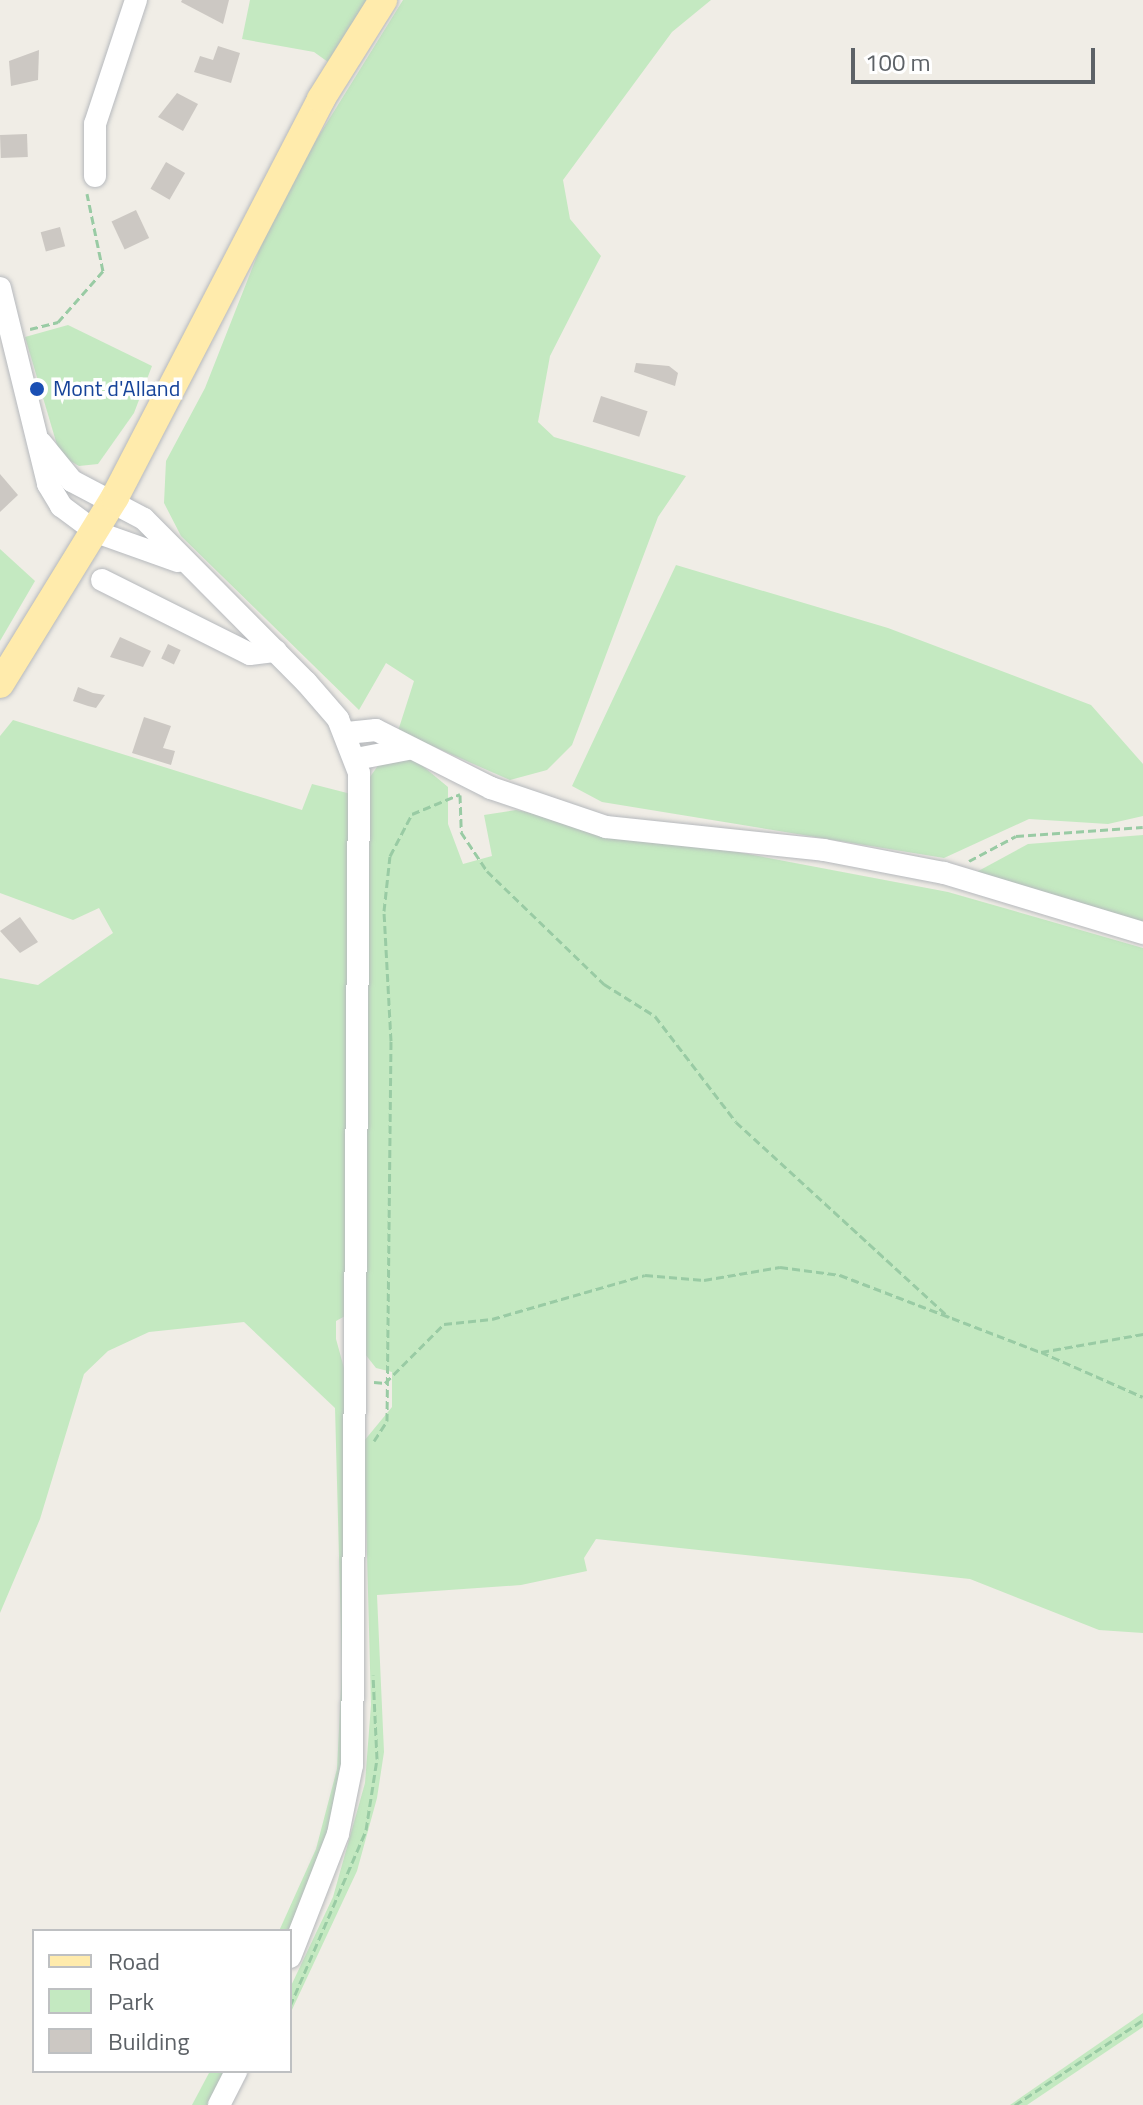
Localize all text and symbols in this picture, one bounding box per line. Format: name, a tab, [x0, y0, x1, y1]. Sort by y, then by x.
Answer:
scale bar	[855, 32, 1099, 82]
text: 100 m	[865, 44, 931, 80]
place label: Mont d'Alland	[53, 376, 180, 402]
marker: Mont d'Alland	[28, 380, 46, 398]
legend	[32, 1929, 292, 2073]
text: Road	[108, 1943, 160, 1979]
text: Park	[108, 1983, 154, 2019]
text: Building	[108, 2023, 190, 2059]

